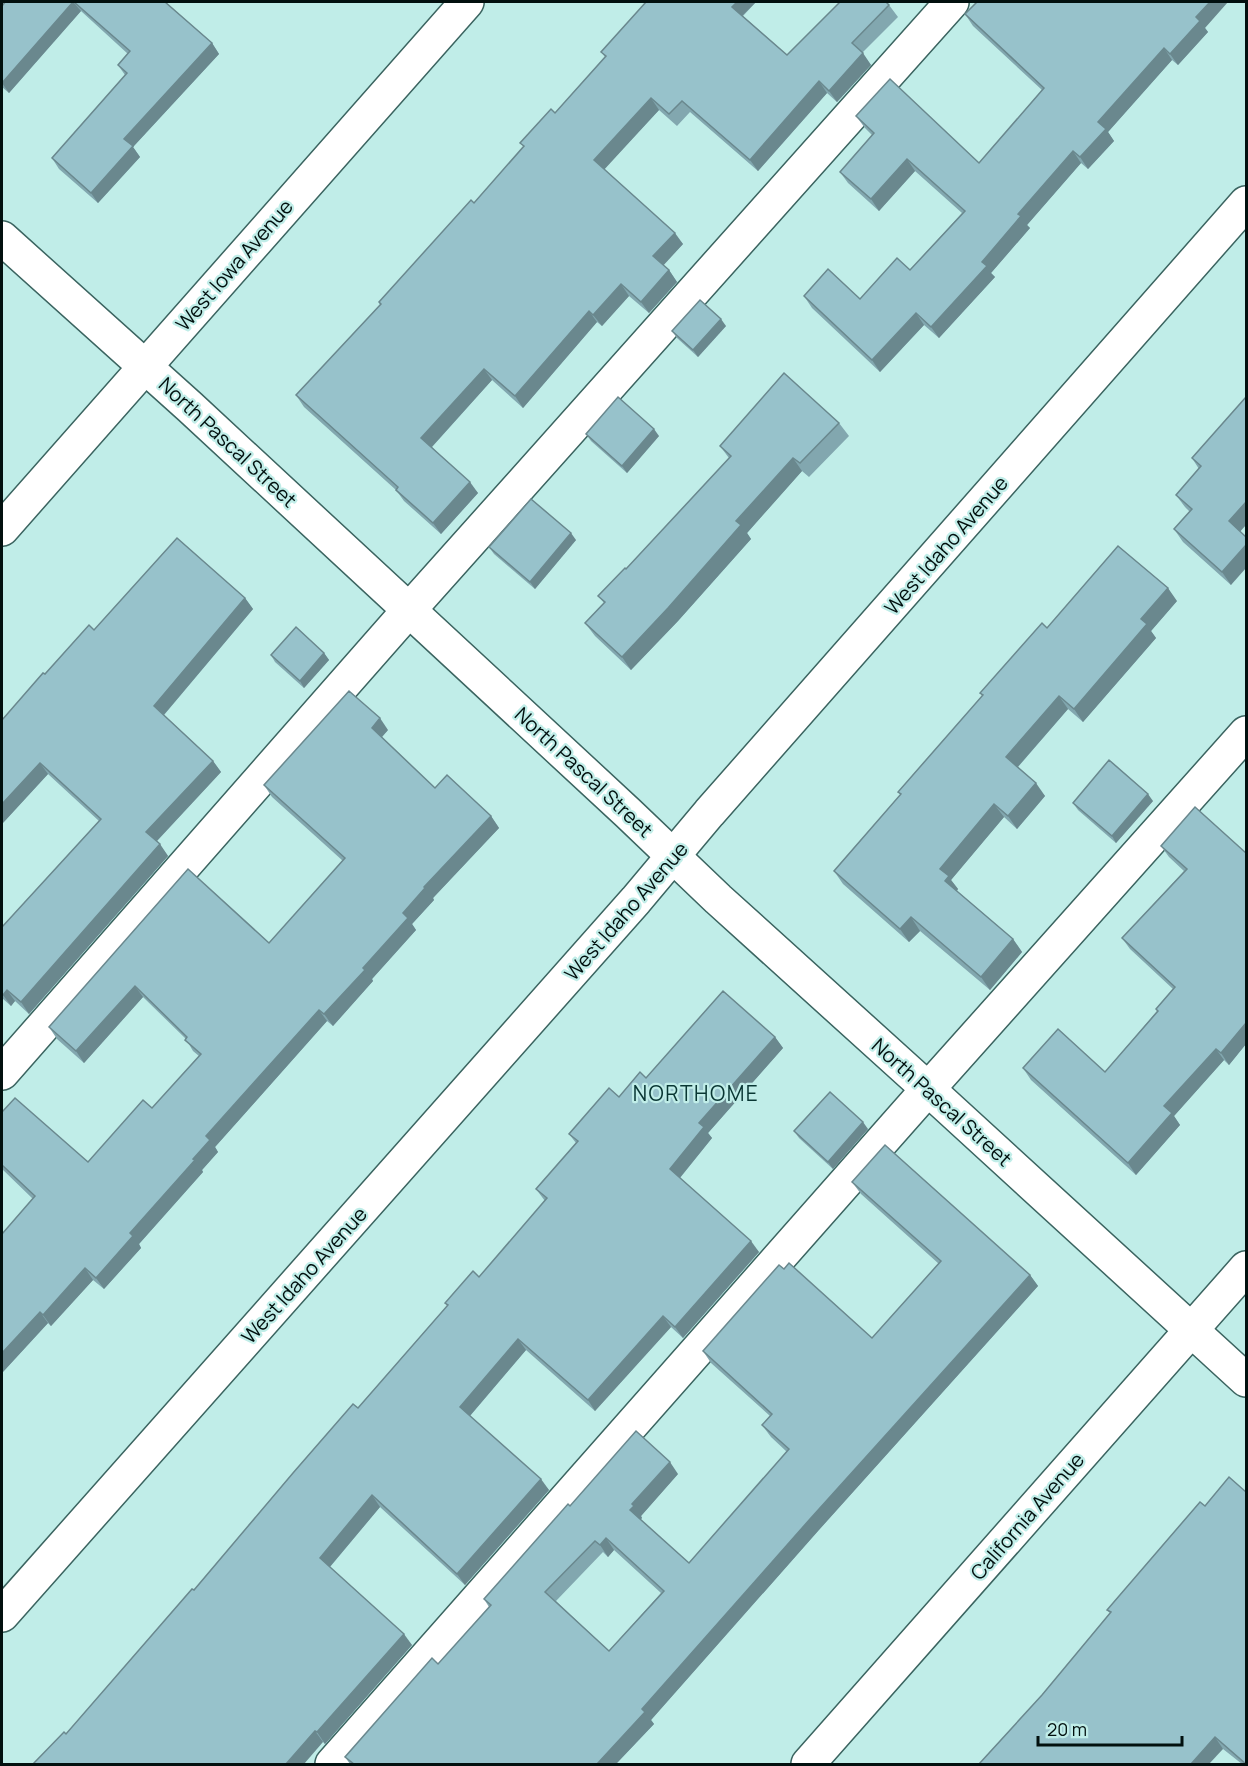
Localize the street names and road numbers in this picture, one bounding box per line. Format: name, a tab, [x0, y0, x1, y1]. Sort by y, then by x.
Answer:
street label: West Iowa Avenue	[169, 193, 299, 337]
street label: North Pascal Street	[153, 371, 303, 513]
street label: West Idaho Avenue	[878, 470, 1014, 620]
street label: North Pascal Street	[509, 701, 659, 843]
street label: West Idaho Avenue	[558, 836, 694, 986]
street label: North Pascal Street	[866, 1032, 1018, 1172]
street label: West Idaho Avenue	[235, 1201, 373, 1349]
street label: California Avenue	[964, 1447, 1090, 1585]

